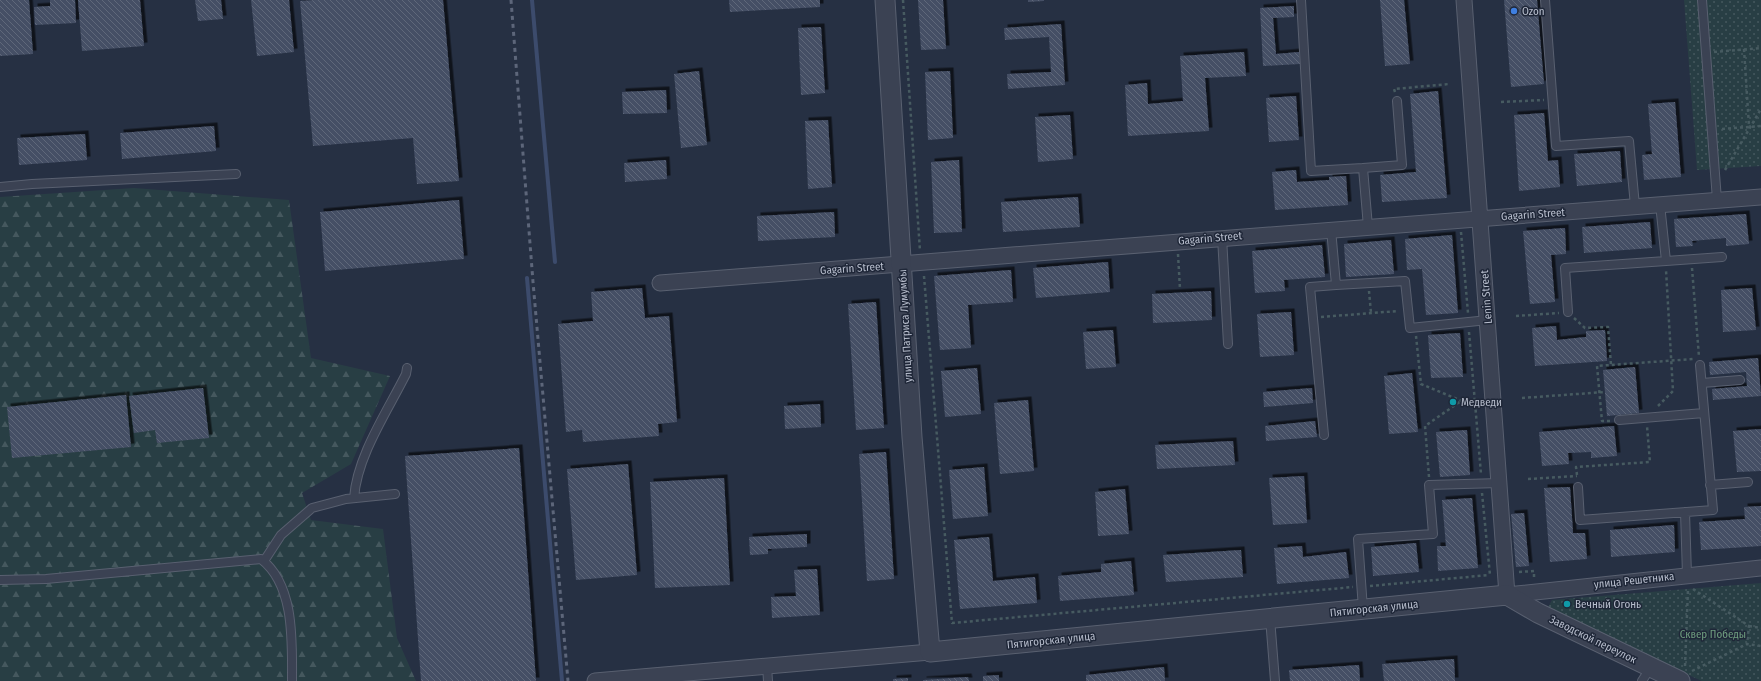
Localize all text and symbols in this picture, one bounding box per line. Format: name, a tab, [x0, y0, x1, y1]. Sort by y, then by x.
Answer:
place label: Ozon	[1522, 5, 1545, 18]
marker: Ozon	[1509, 6, 1519, 16]
street label: Gagarin Street	[1501, 206, 1566, 223]
street label: Gagarin Street	[1178, 229, 1243, 248]
street label: Gagarin Street	[820, 260, 885, 277]
street label: улица Патриса Лумумбы	[896, 269, 915, 383]
street label: Lenin Street	[1478, 269, 1495, 324]
place label: Медведи	[1461, 396, 1502, 409]
marker: Медведи	[1448, 397, 1458, 407]
street label: улица Решетника	[1593, 570, 1675, 591]
street label: Пятигорская улица	[1329, 597, 1419, 620]
place label: Вечный Огонь	[1575, 598, 1641, 611]
marker: Вечный Огонь	[1562, 599, 1572, 609]
street label: Заводской переулок	[1547, 613, 1639, 667]
park label: Сквер Победы	[1680, 628, 1746, 641]
street label: Пятигорская улица	[1006, 629, 1096, 652]

